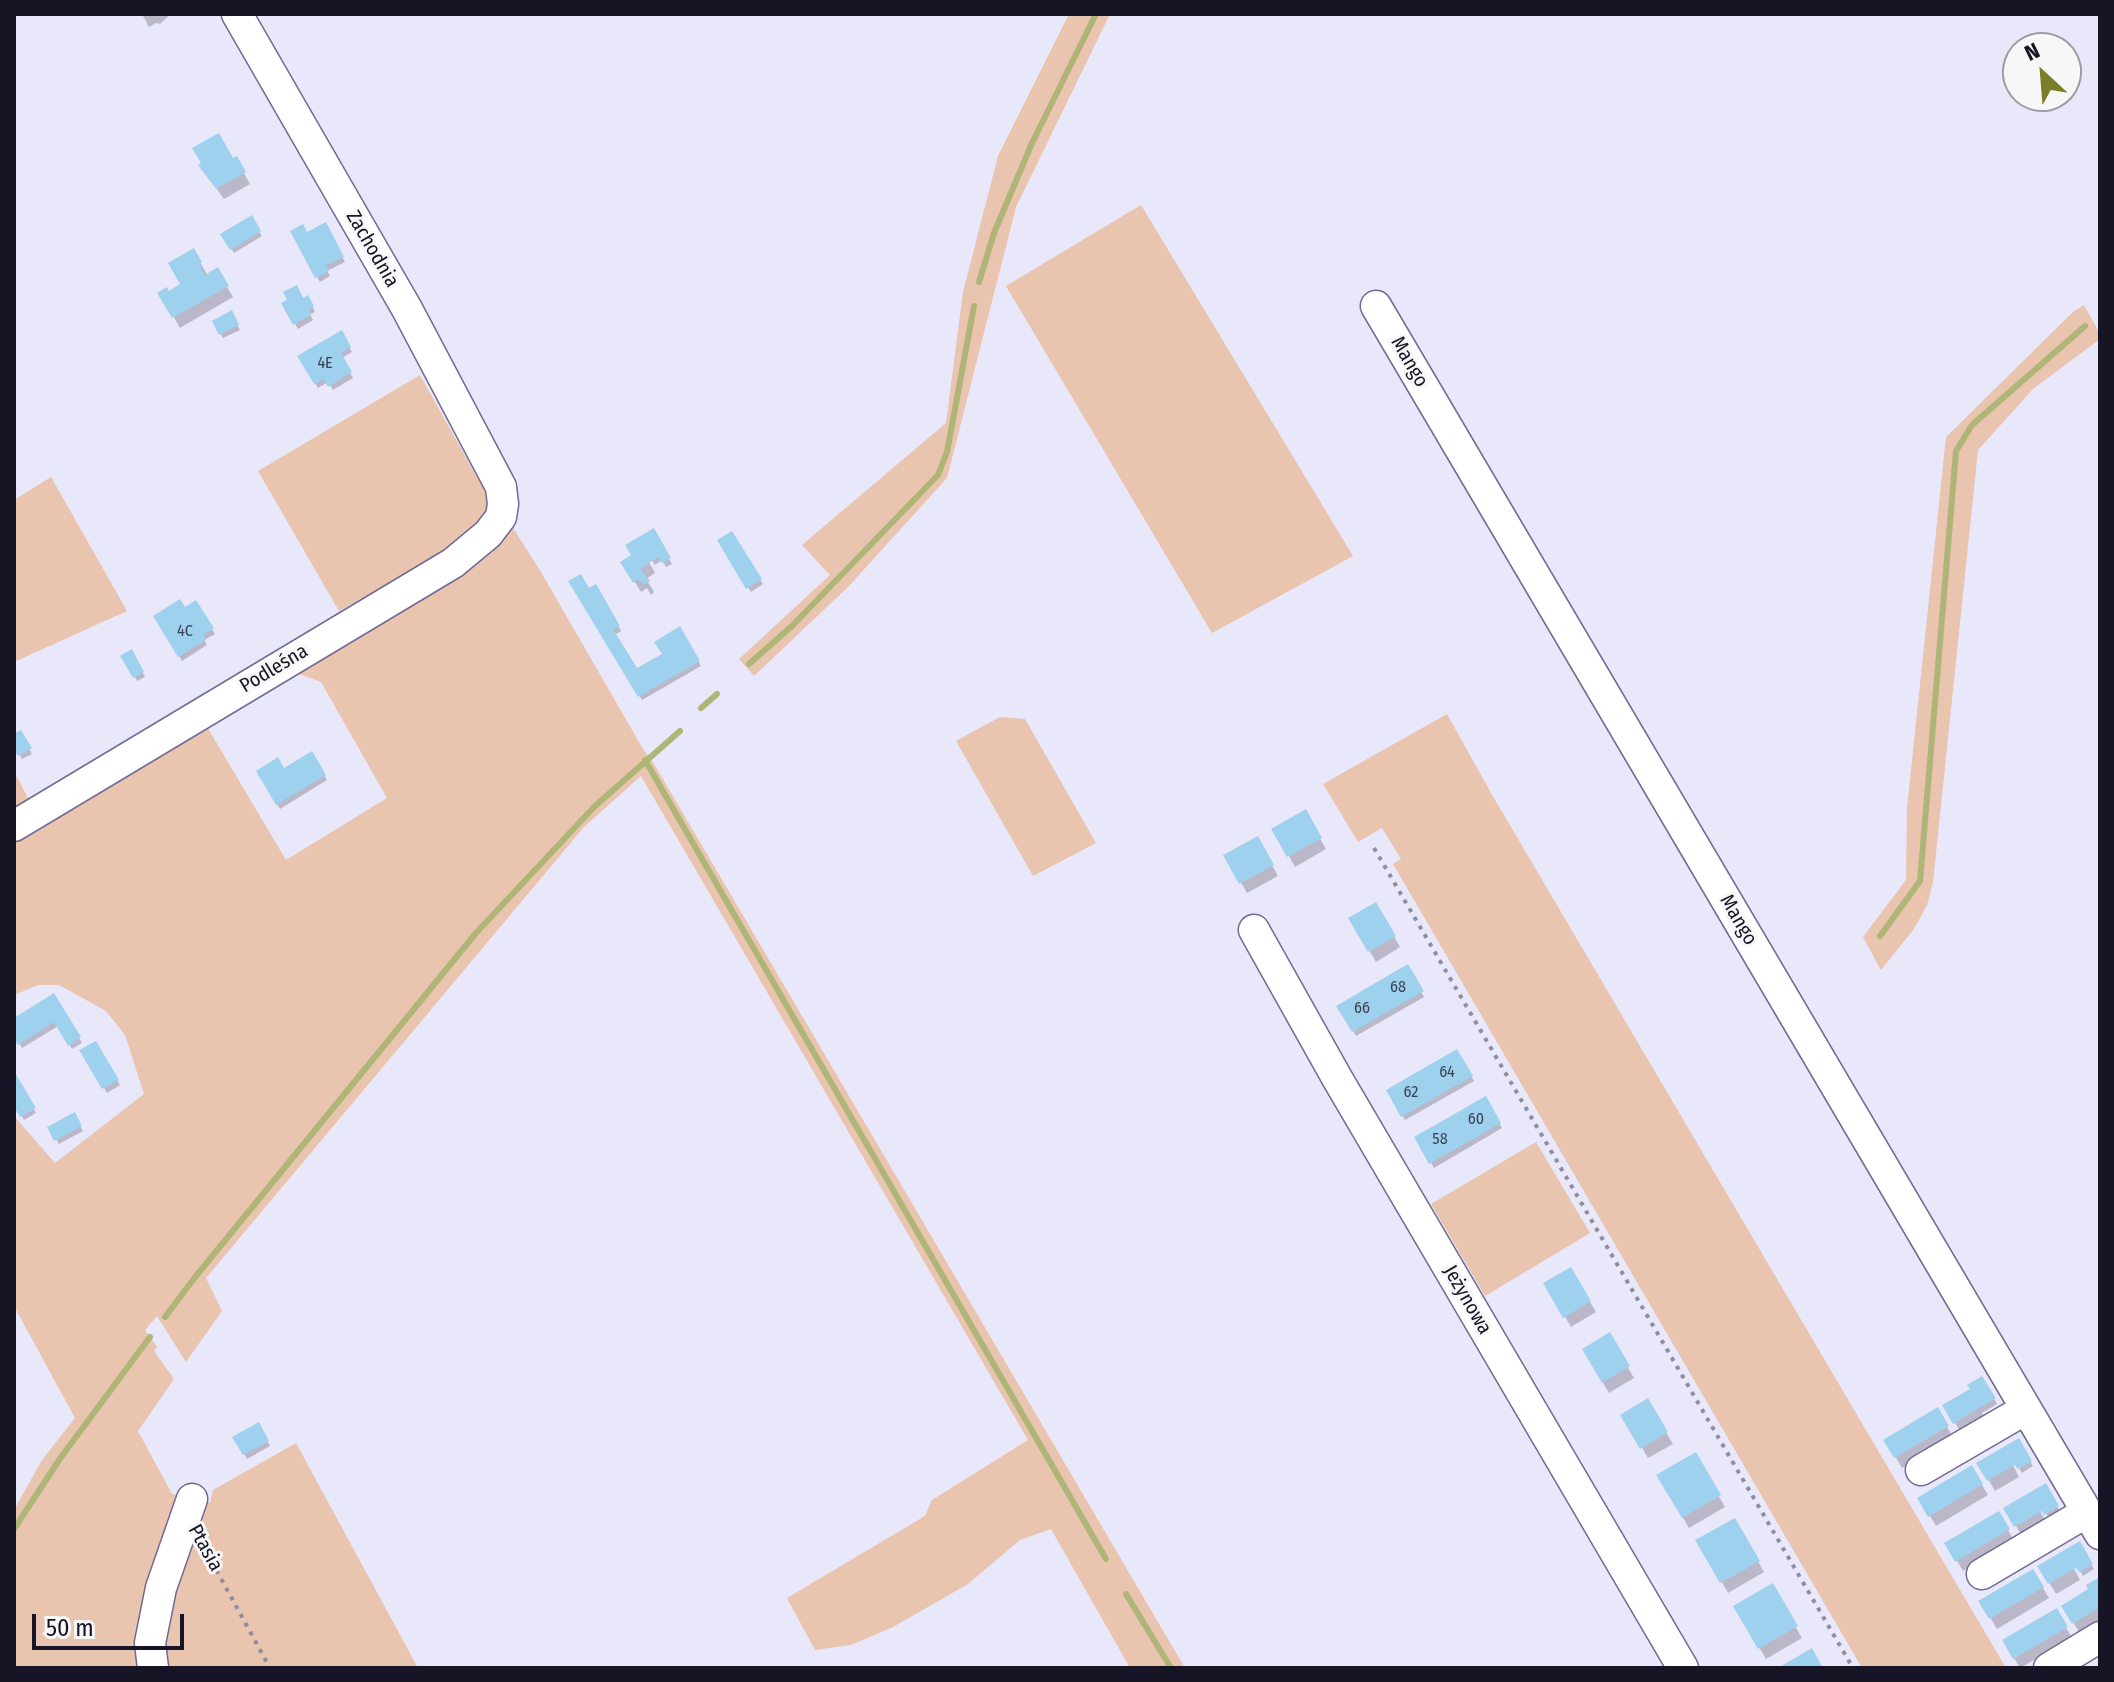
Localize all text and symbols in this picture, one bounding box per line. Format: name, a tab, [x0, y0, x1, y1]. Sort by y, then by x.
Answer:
north arrow	[2002, 32, 2082, 112]
text: N	[2020, 37, 2044, 67]
street label: Zachodnia	[340, 206, 404, 292]
street label: Mango	[1385, 333, 1433, 391]
house number: 4E	[317, 354, 333, 374]
house number: 4C	[177, 622, 193, 642]
street label: Podleśna	[236, 639, 312, 699]
street label: Mango	[1714, 891, 1762, 949]
house number: 68	[1390, 978, 1406, 998]
house number: 66	[1354, 999, 1370, 1019]
house number: 64	[1439, 1063, 1455, 1083]
house number: 62	[1404, 1083, 1418, 1103]
house number: 60	[1468, 1110, 1484, 1130]
house number: 58	[1432, 1130, 1448, 1150]
street label: Jeżynowa	[1438, 1261, 1496, 1339]
street label: Ptasia	[182, 1520, 228, 1576]
scale bar	[36, 1598, 188, 1648]
text: 50 m	[46, 1614, 94, 1642]

